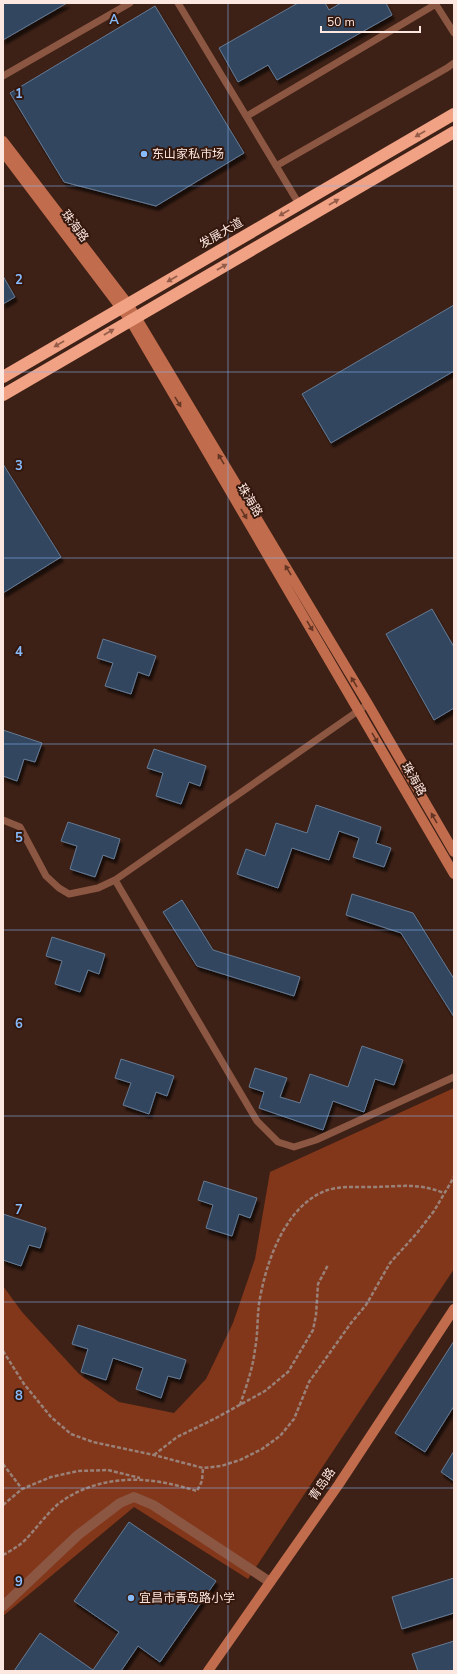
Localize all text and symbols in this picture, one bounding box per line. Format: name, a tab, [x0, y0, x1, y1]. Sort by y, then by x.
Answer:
scale bar	[321, 8, 420, 34]
text: A	[109, 11, 119, 29]
text: 50 m	[327, 14, 355, 30]
text: 1	[15, 85, 23, 103]
one-way arrow	[414, 130, 426, 137]
place label: 东山家私市场	[152, 146, 224, 162]
marker: 东山家私市场	[139, 149, 149, 159]
one-way arrow	[328, 198, 340, 205]
street label: 珠海路	[58, 207, 92, 245]
one-way arrow	[278, 210, 290, 217]
street label: 发展大道	[196, 214, 246, 252]
one-way arrow	[216, 264, 227, 271]
text: 2	[15, 271, 23, 289]
one-way arrow	[166, 275, 177, 282]
one-way arrow	[103, 329, 115, 336]
one-way arrow	[53, 341, 65, 348]
one-way arrow	[174, 396, 181, 408]
one-way arrow	[218, 453, 225, 465]
text: 3	[15, 457, 23, 475]
street label: 珠海路	[234, 480, 266, 520]
one-way arrow	[240, 508, 247, 520]
one-way arrow	[284, 564, 291, 576]
one-way arrow	[306, 620, 313, 632]
text: 4	[15, 643, 23, 661]
one-way arrow	[351, 676, 358, 688]
one-way arrow	[372, 732, 379, 744]
street label: 珠海路	[398, 759, 430, 799]
one-way arrow	[431, 812, 438, 824]
text: 5	[15, 829, 23, 847]
text: 6	[15, 1015, 23, 1033]
text: 7	[15, 1201, 23, 1219]
text: 8	[15, 1387, 23, 1405]
street label: 青岛路	[305, 1465, 339, 1503]
text: 9	[15, 1573, 23, 1591]
place label: 宜昌市青岛路小学	[139, 1590, 235, 1606]
marker: 宜昌市青岛路小学	[126, 1593, 136, 1603]

